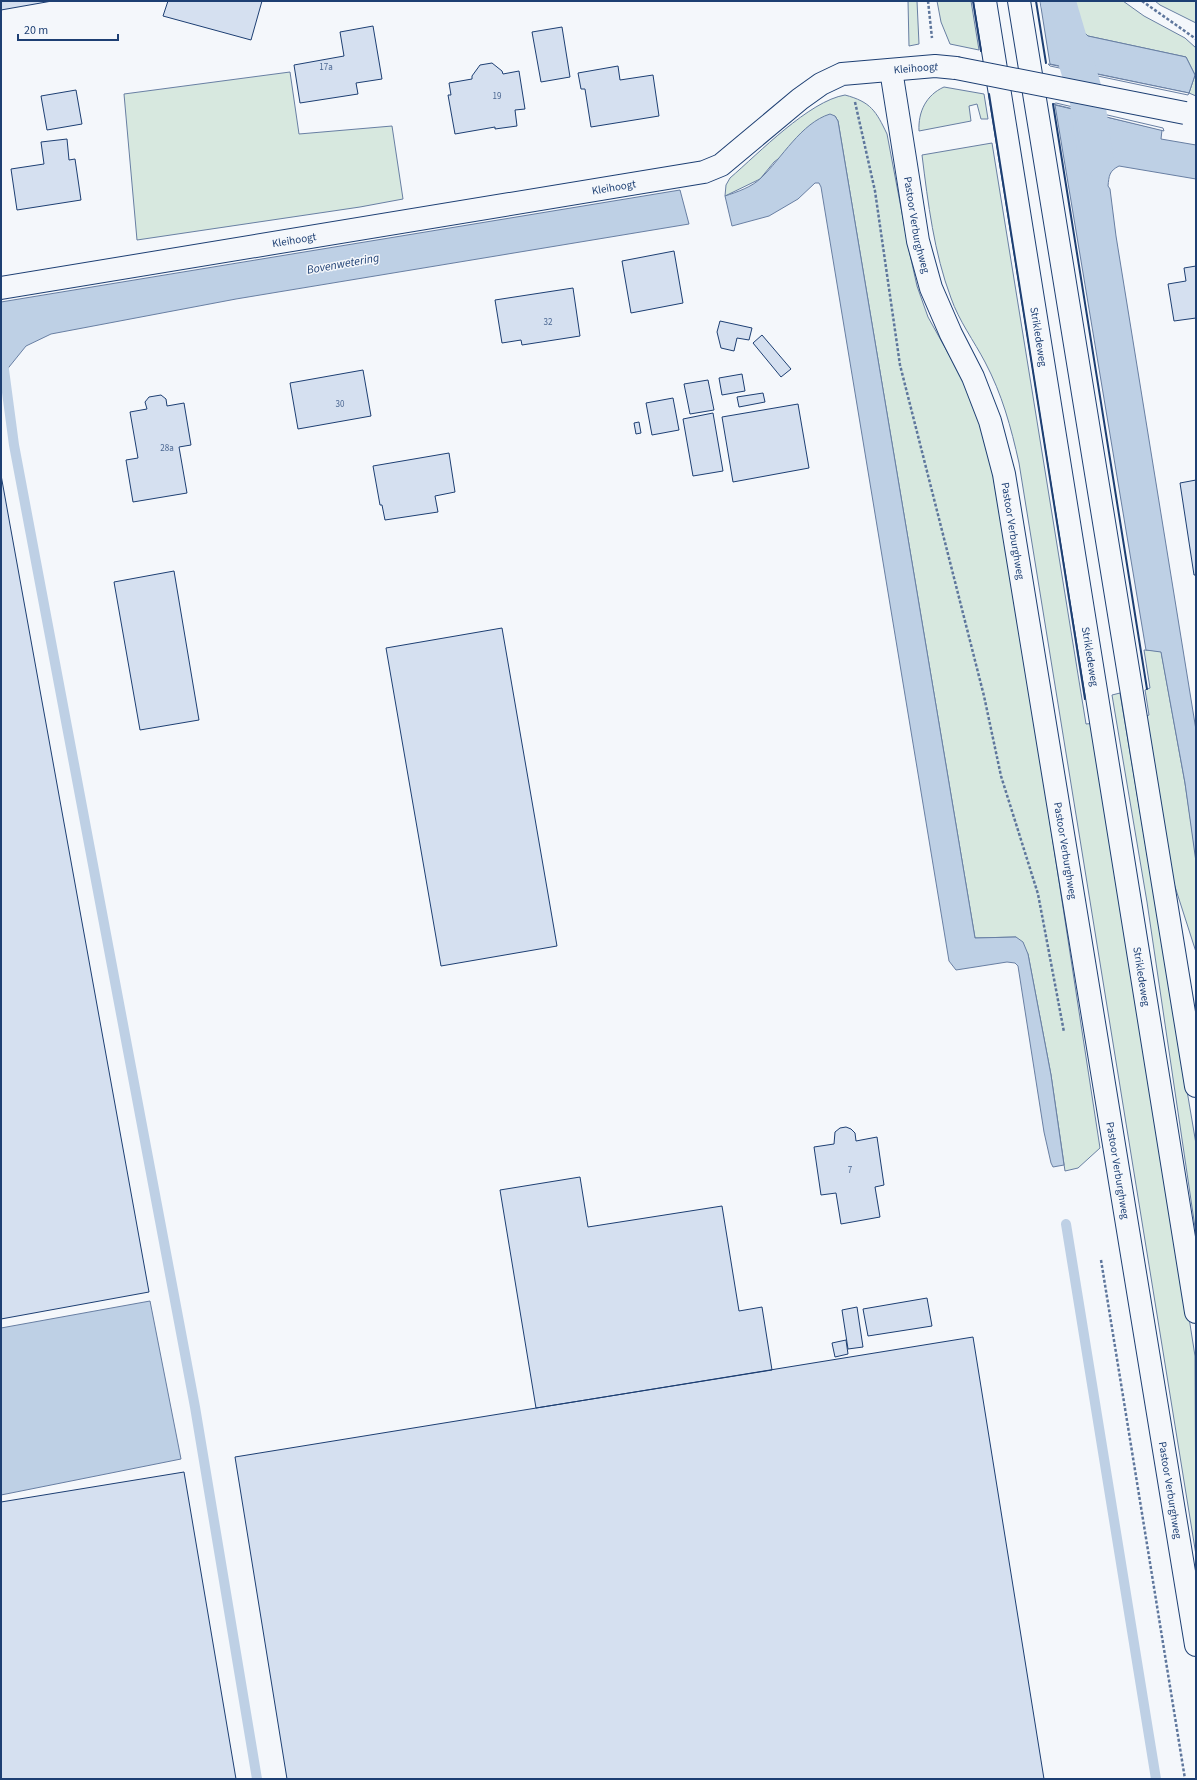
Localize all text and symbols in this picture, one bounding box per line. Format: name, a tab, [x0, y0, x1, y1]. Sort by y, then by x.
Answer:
scale bar	[18, 16, 118, 42]
text: 20 m	[24, 22, 48, 39]
street label: Kleihoogt	[893, 58, 939, 77]
house number: 17a	[319, 61, 333, 74]
house number: 19	[493, 90, 502, 103]
street label: Pastoor Verburghweg	[900, 175, 934, 275]
street label: Kleihoogt	[591, 176, 637, 198]
street label: Kleihoogt	[271, 229, 318, 251]
water label: Bovenwetering	[305, 249, 381, 279]
street label: Strikledeweg	[1027, 306, 1051, 368]
house number: 32	[544, 316, 553, 329]
house number: 30	[336, 398, 345, 411]
house number: 28a	[160, 442, 174, 455]
street label: Pastoor Verburghweg	[998, 481, 1029, 581]
street label: Strikledeweg	[1078, 626, 1103, 688]
street label: Pastoor Verburghweg	[1050, 801, 1081, 901]
street label: Strikledeweg	[1130, 946, 1154, 1008]
street label: Pastoor Verburghweg	[1103, 1121, 1134, 1220]
house number: 7	[848, 1164, 853, 1177]
street label: Pastoor Verburghweg	[1155, 1440, 1186, 1540]

